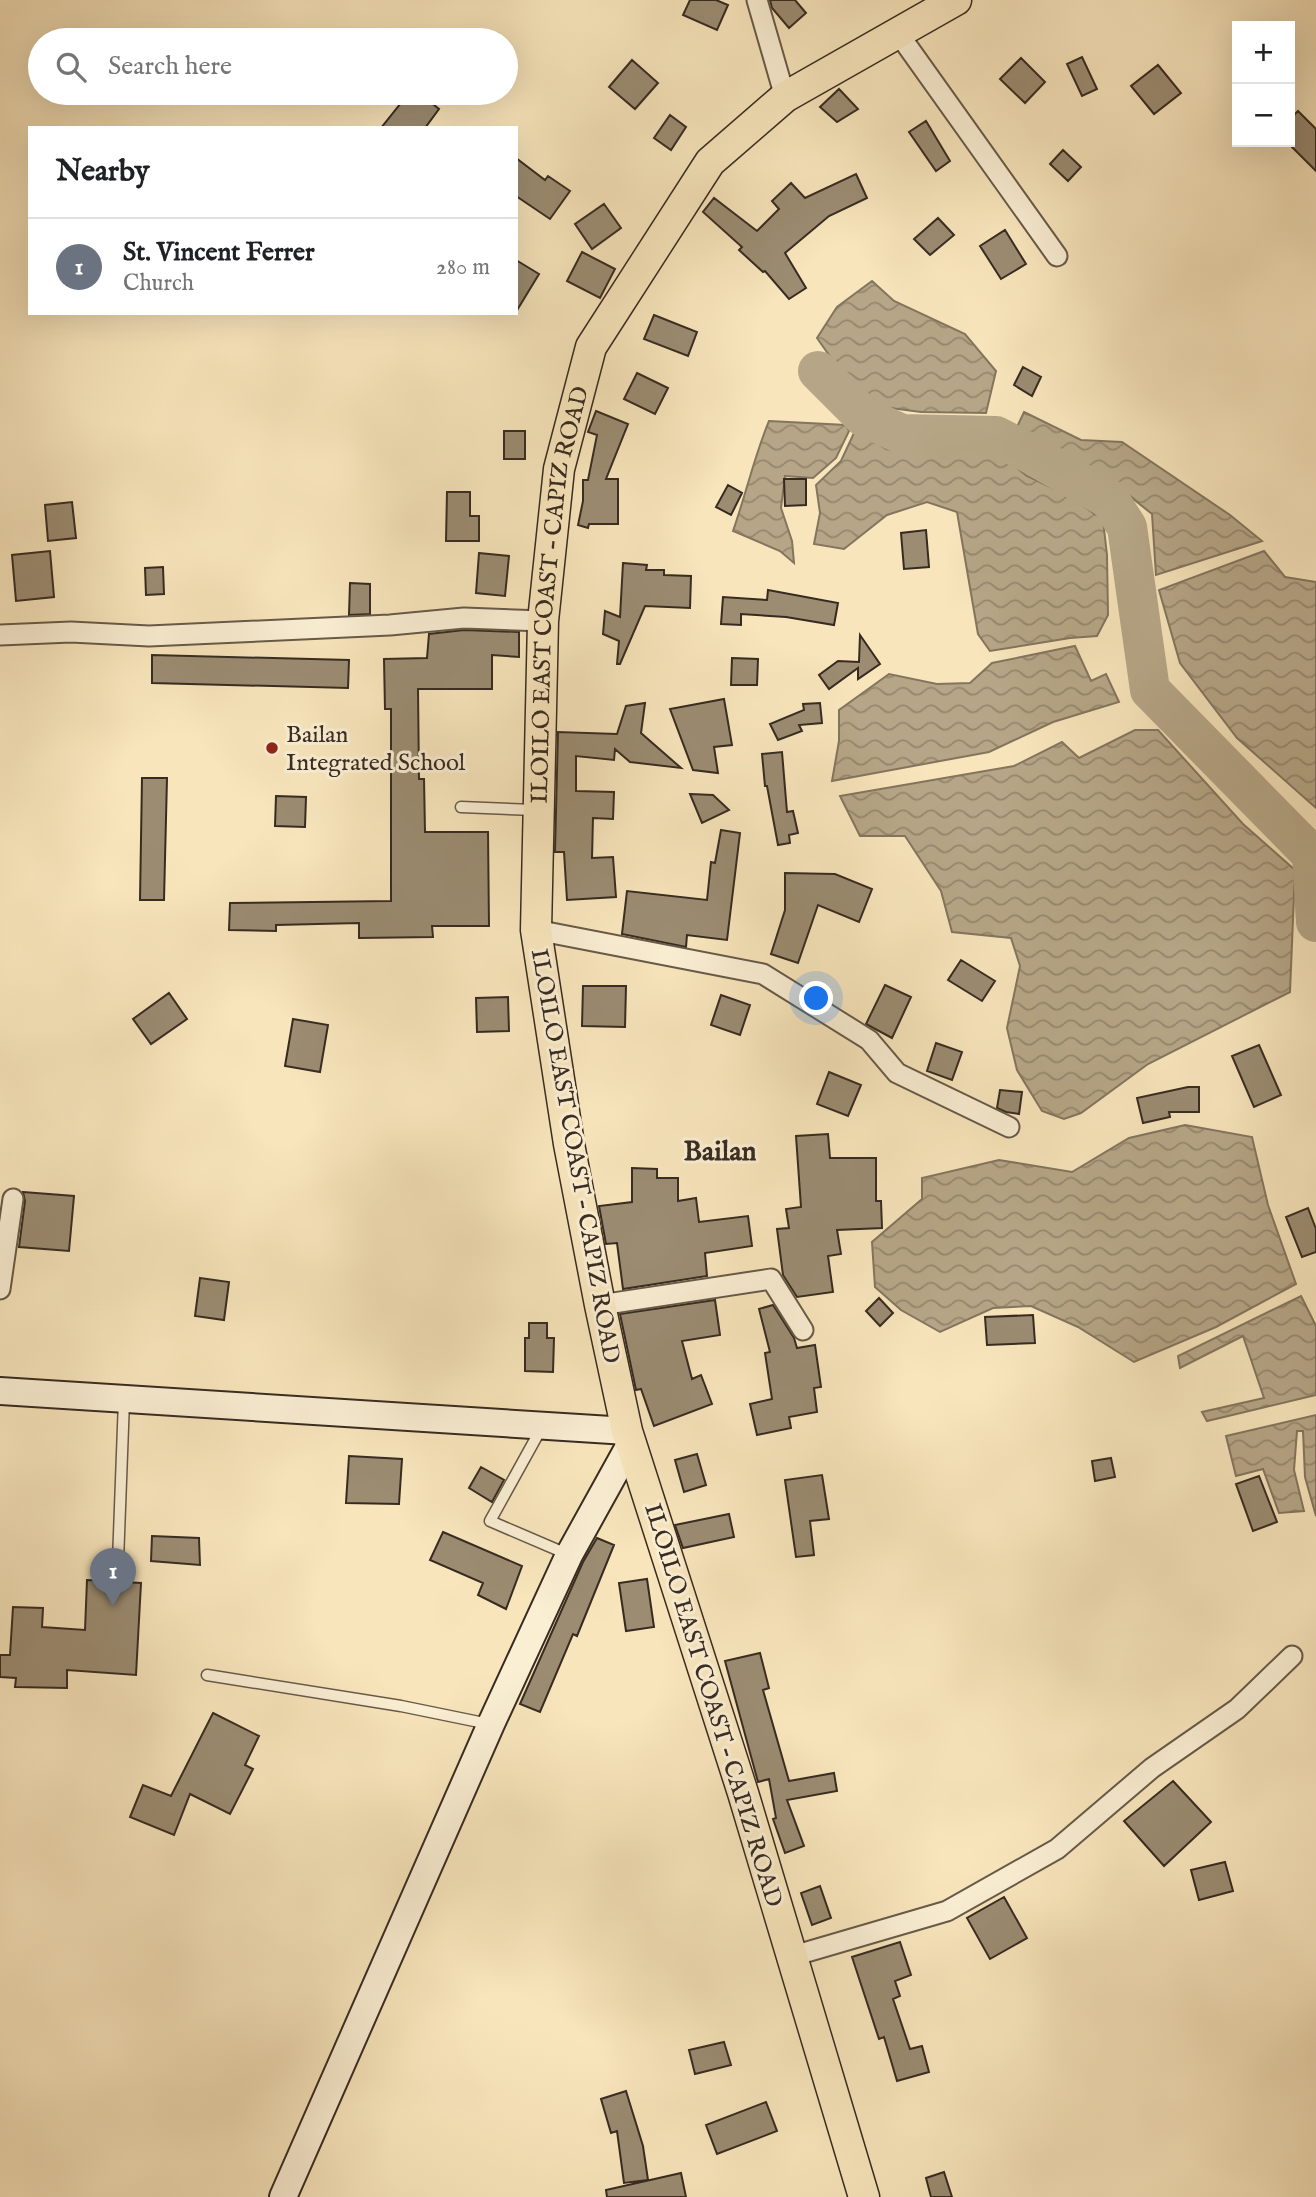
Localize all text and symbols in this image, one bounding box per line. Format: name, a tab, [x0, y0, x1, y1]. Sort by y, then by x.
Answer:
map controls	[1232, 21, 1295, 147]
button: +	[1232, 21, 1295, 84]
search box	[28, 28, 518, 105]
icon: search	[52, 48, 90, 86]
text: Search here	[108, 50, 232, 83]
button: −	[1232, 84, 1295, 147]
text: Nearby	[56, 153, 149, 191]
text: St. Vincent Ferrer	[123, 236, 315, 269]
text: 1	[75, 253, 83, 282]
text: 280 m	[436, 253, 490, 282]
text: Church	[123, 269, 194, 298]
street label: ILOILO EAST COAST – CAPIZ ROAD	[525, 383, 597, 804]
place label: Bailan Integrated School	[286, 720, 466, 779]
marker: Bailan Integrated School	[264, 740, 280, 756]
street label: ILOILO EAST COAST – CAPIZ ROAD	[523, 946, 626, 1366]
your location	[799, 981, 833, 1015]
district label: Bailan	[684, 1135, 756, 1170]
street label: ILOILO EAST COAST – CAPIZ ROAD	[636, 1500, 789, 1911]
pin: 1	[90, 1548, 136, 1606]

